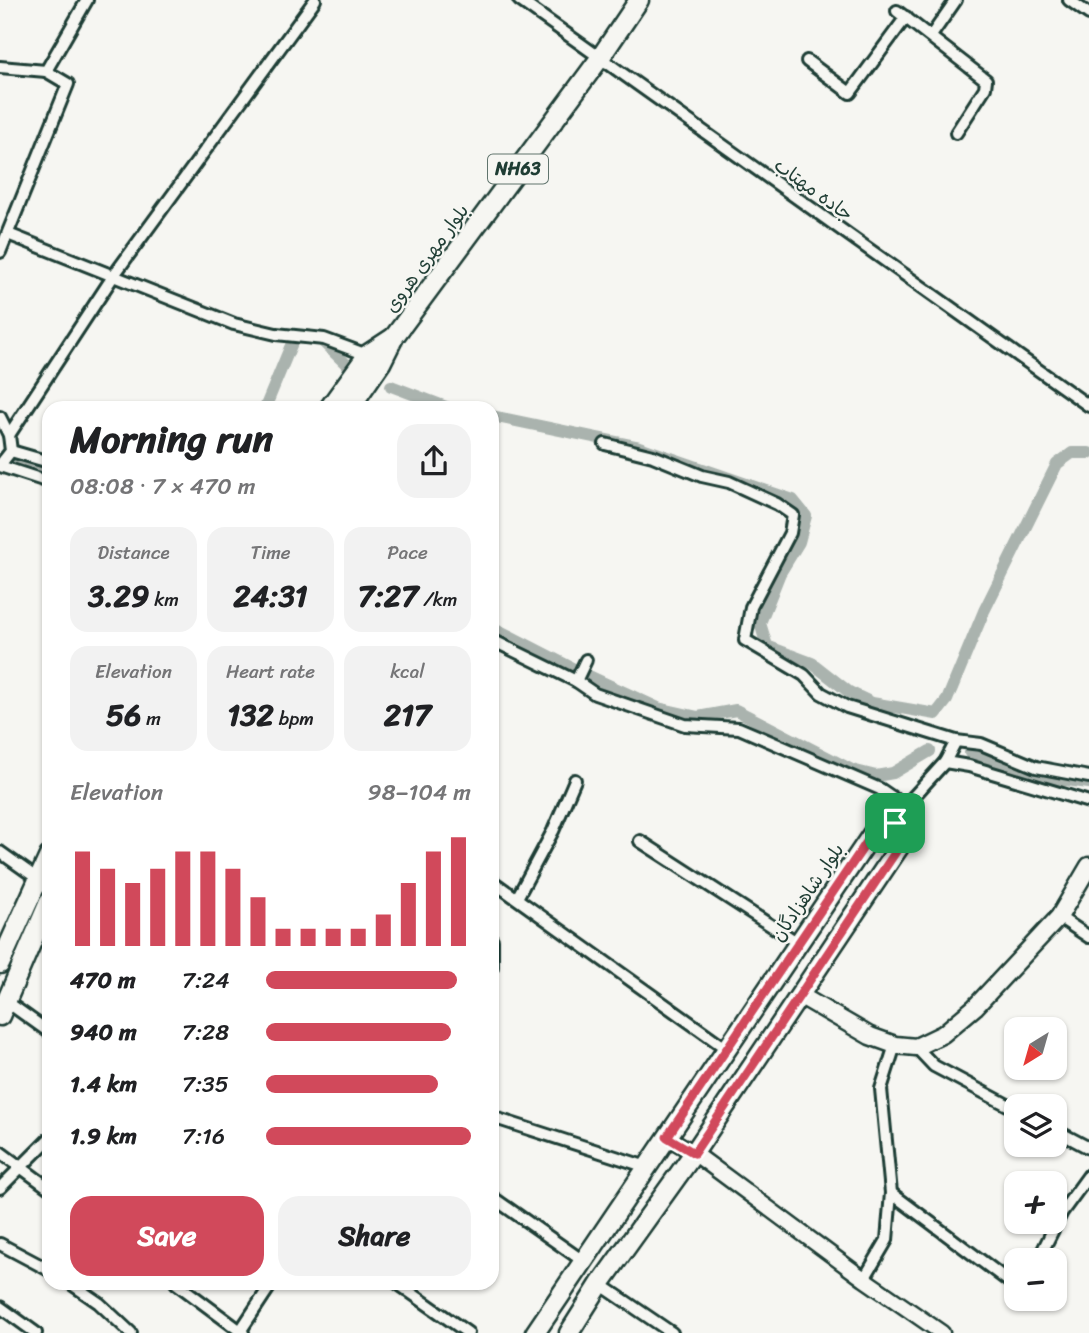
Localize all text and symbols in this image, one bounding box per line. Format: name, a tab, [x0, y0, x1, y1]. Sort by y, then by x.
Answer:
street label: جاده مهتاب	[767, 149, 860, 230]
road number: NH63	[488, 154, 548, 184]
street label: بلوار مهری هروی	[375, 197, 478, 320]
text: Morning run	[70, 406, 273, 473]
button: share	[397, 424, 471, 498]
text: 08:08 · 7 × 470 m	[70, 466, 255, 507]
text: Distance	[97, 536, 170, 569]
text: Time	[250, 536, 291, 569]
text: Pace	[387, 536, 428, 569]
text: 3.29	[88, 569, 149, 623]
text: 24:31	[233, 569, 308, 623]
text: 7:27	[358, 569, 418, 623]
text: km	[149, 583, 179, 616]
text: /km	[418, 583, 457, 616]
text: Elevation	[95, 655, 172, 688]
text: Heart rate	[226, 655, 315, 688]
text: kcal	[390, 655, 425, 688]
text: 56	[106, 688, 141, 742]
text: 132	[227, 688, 274, 742]
text: 217	[384, 688, 431, 742]
text: m	[141, 702, 161, 735]
text: bpm	[274, 702, 314, 735]
text: Elevation	[70, 772, 163, 813]
text: 98–104 m	[368, 772, 471, 813]
pin	[865, 793, 925, 853]
icon: arrive	[876, 804, 914, 842]
street label: بلوار شاهزادگان	[762, 836, 853, 949]
text: 470 m	[70, 960, 136, 1001]
text: 7:24	[182, 960, 230, 1001]
text: 940 m	[70, 1012, 137, 1053]
text: 7:28	[182, 1012, 229, 1053]
north arrow	[1004, 1017, 1068, 1080]
map controls	[1004, 1017, 1067, 1311]
text: 1.4 km	[70, 1064, 137, 1105]
text: 7:35	[182, 1064, 229, 1105]
button: layers	[1004, 1094, 1067, 1157]
text: 1.9 km	[70, 1116, 137, 1157]
text: 7:16	[182, 1116, 225, 1157]
button: +	[1004, 1171, 1067, 1234]
button: Save	[70, 1196, 264, 1276]
button: Share	[278, 1196, 471, 1276]
button: −	[1004, 1248, 1067, 1311]

